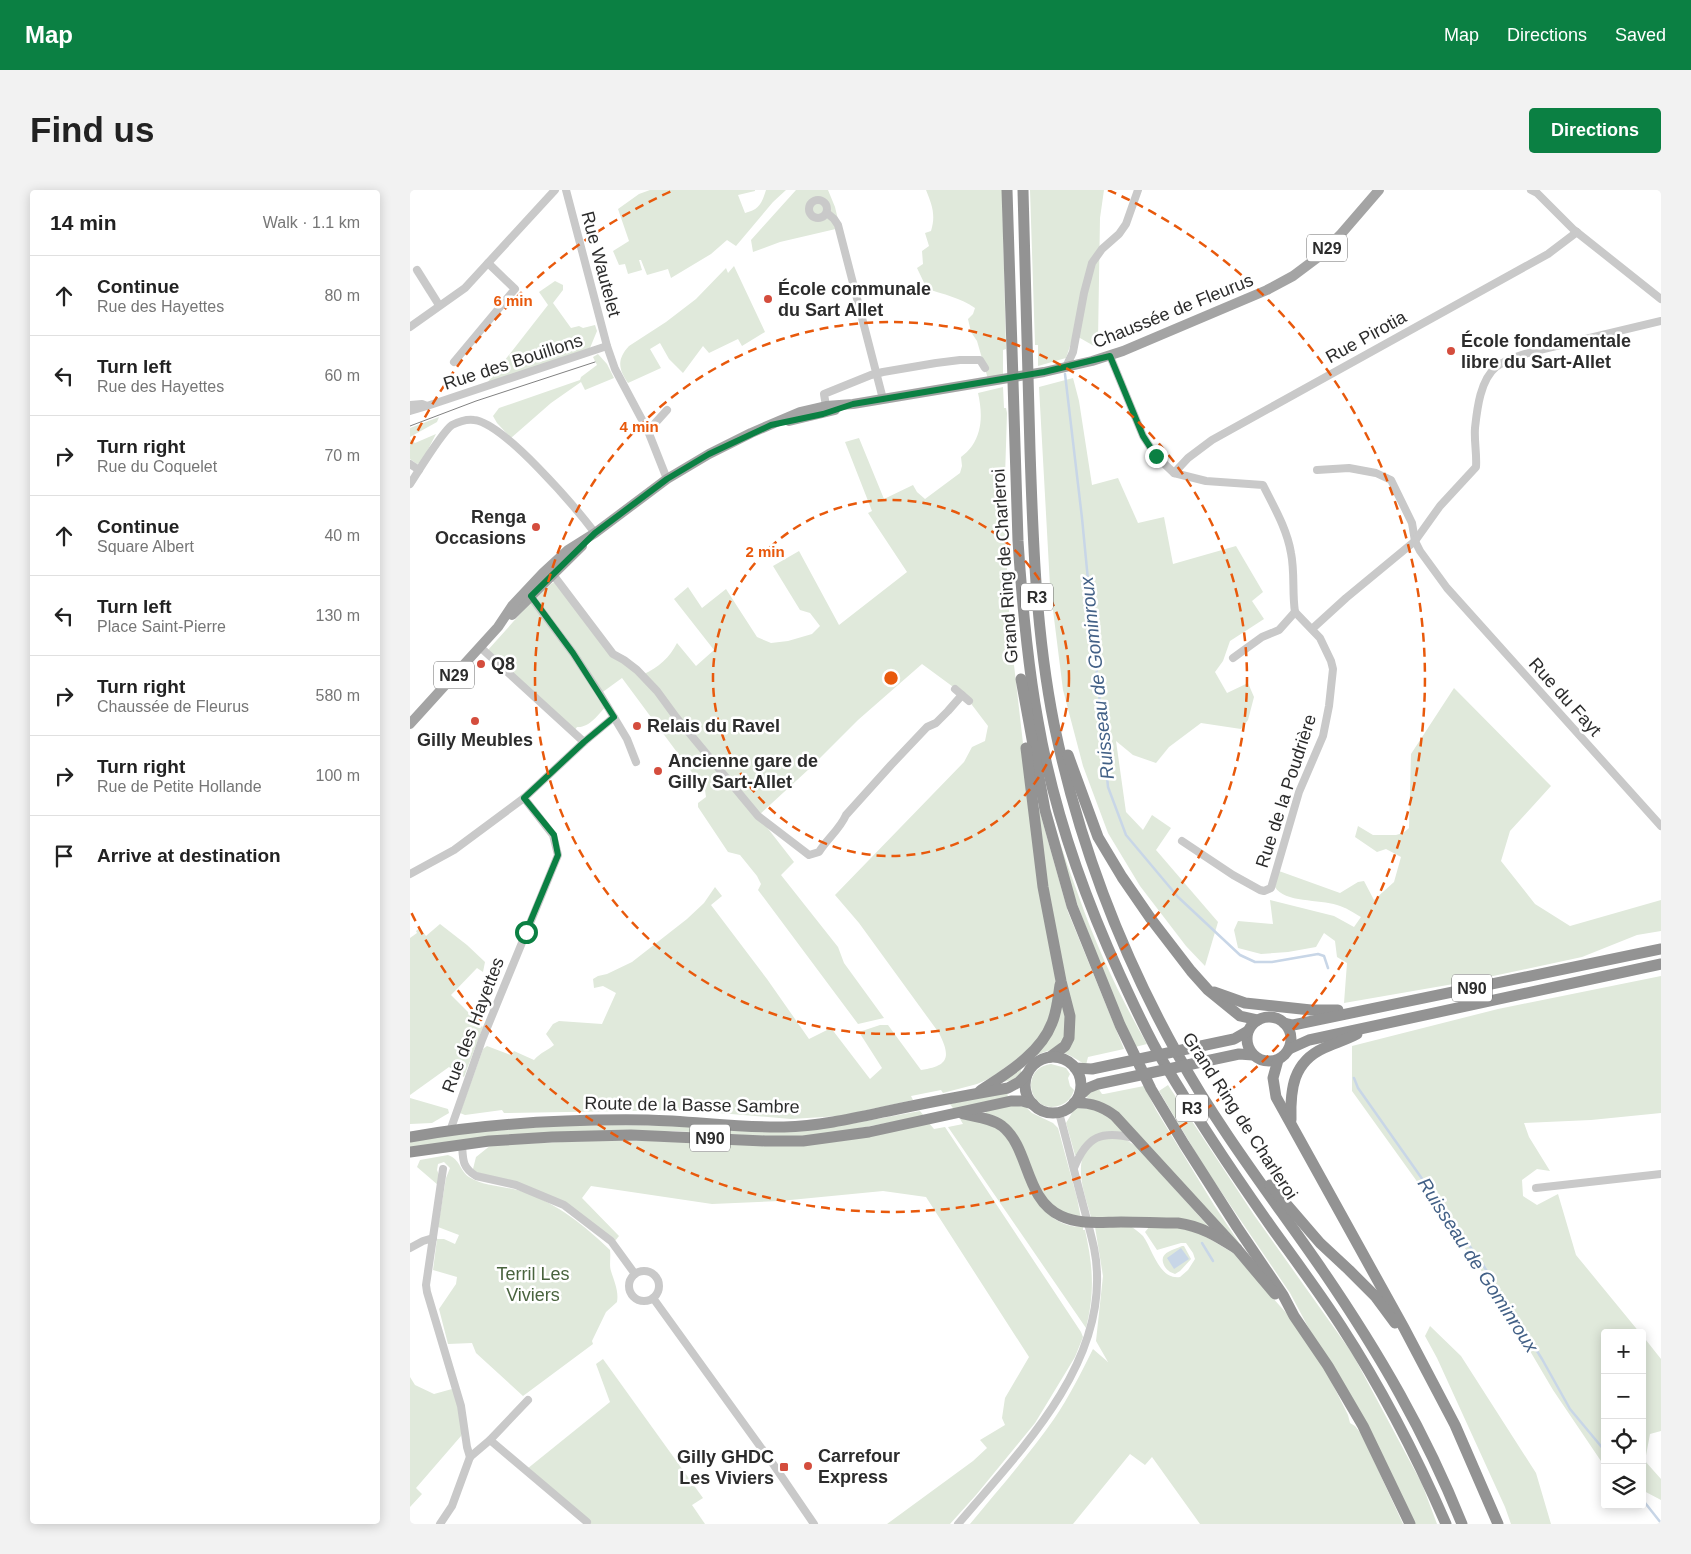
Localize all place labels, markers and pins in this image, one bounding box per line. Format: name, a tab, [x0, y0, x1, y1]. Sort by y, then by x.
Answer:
place label: École communale du Sart Allet	[778, 278, 931, 320]
marker: École communale du Sart Allet	[762, 293, 774, 305]
place label: École fondamentale libre du Sart-Allet	[1461, 330, 1631, 372]
marker: École fondamentale libre du Sart-Allet	[1445, 345, 1457, 357]
place label: Renga Occasions	[435, 507, 527, 548]
marker: Renga Occasions	[530, 521, 542, 533]
place label: Q8	[491, 654, 515, 674]
marker: Q8	[475, 658, 487, 670]
centre of rings	[882, 669, 900, 687]
marker: Gilly Meubles	[469, 715, 481, 727]
place label: Relais du Ravel	[647, 716, 780, 736]
marker: Relais du Ravel	[631, 720, 643, 732]
place label: Gilly Meubles	[417, 730, 533, 750]
place label: Ancienne gare de Gilly Sart-Allet	[668, 751, 818, 792]
marker: Ancienne gare de Gilly Sart-Allet	[652, 765, 664, 777]
place label: Carrefour Express	[818, 1446, 900, 1487]
place label: Gilly GHDC Les Viviers	[677, 1447, 774, 1488]
marker: Carrefour Express	[802, 1460, 814, 1472]
marker: Gilly GHDC Les Viviers	[778, 1461, 790, 1473]

